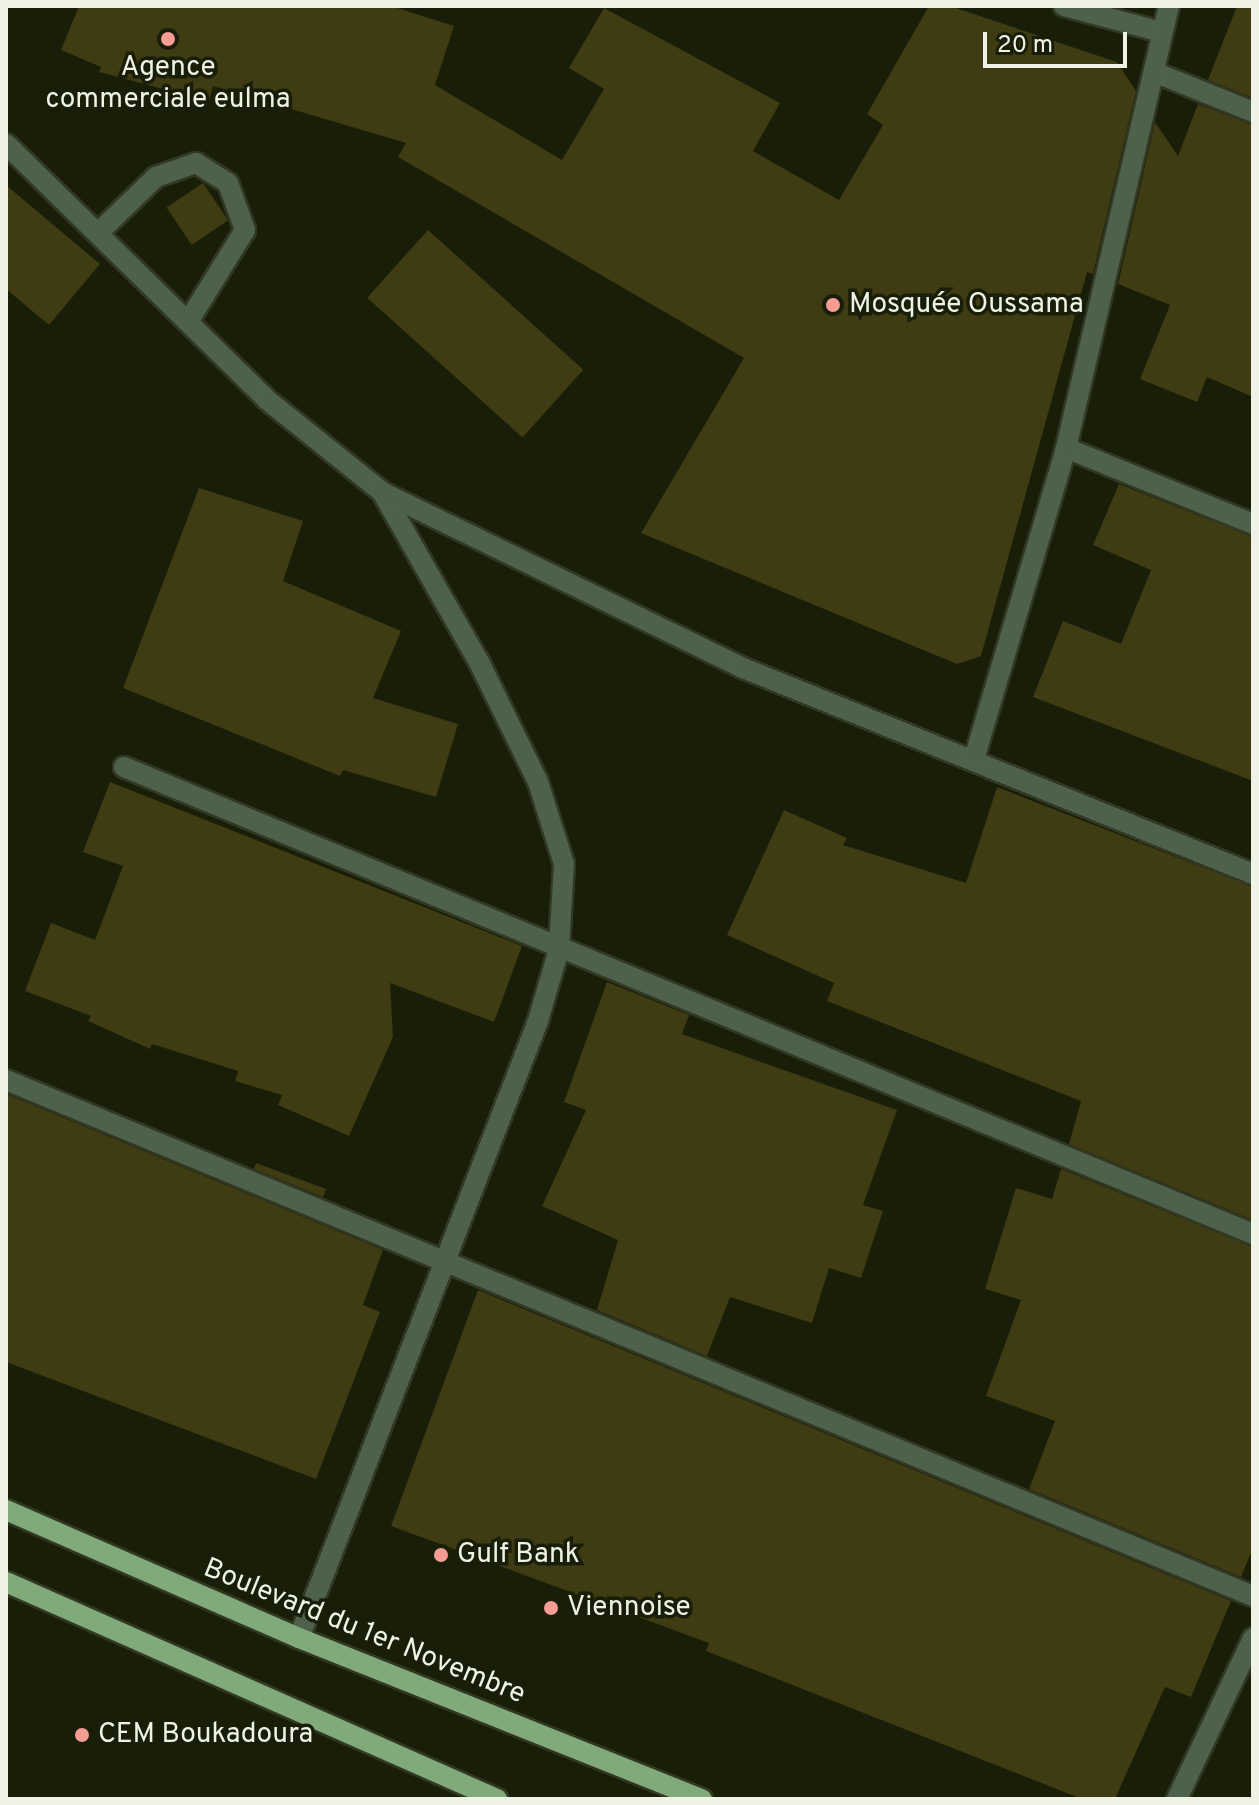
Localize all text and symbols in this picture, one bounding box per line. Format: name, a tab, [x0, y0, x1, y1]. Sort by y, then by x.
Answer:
scale bar	[987, 16, 1131, 66]
marker: Agence commerciale eulma	[159, 30, 177, 48]
text: 20 m	[997, 31, 1053, 61]
place label: Agence commerciale eulma	[45, 51, 291, 117]
place label: Mosquée Oussama	[849, 288, 1084, 322]
marker: Mosquée Oussama	[824, 296, 842, 314]
place label: Gulf Bank	[457, 1538, 580, 1572]
marker: Gulf Bank	[432, 1546, 450, 1564]
street label: Boulevard du 1er Novembre	[198, 1552, 530, 1712]
place label: Viennoise	[567, 1591, 691, 1625]
marker: Viennoise	[542, 1599, 560, 1617]
place label: CEM Boukadoura	[98, 1718, 313, 1752]
marker: CEM Boukadoura	[73, 1726, 91, 1744]

